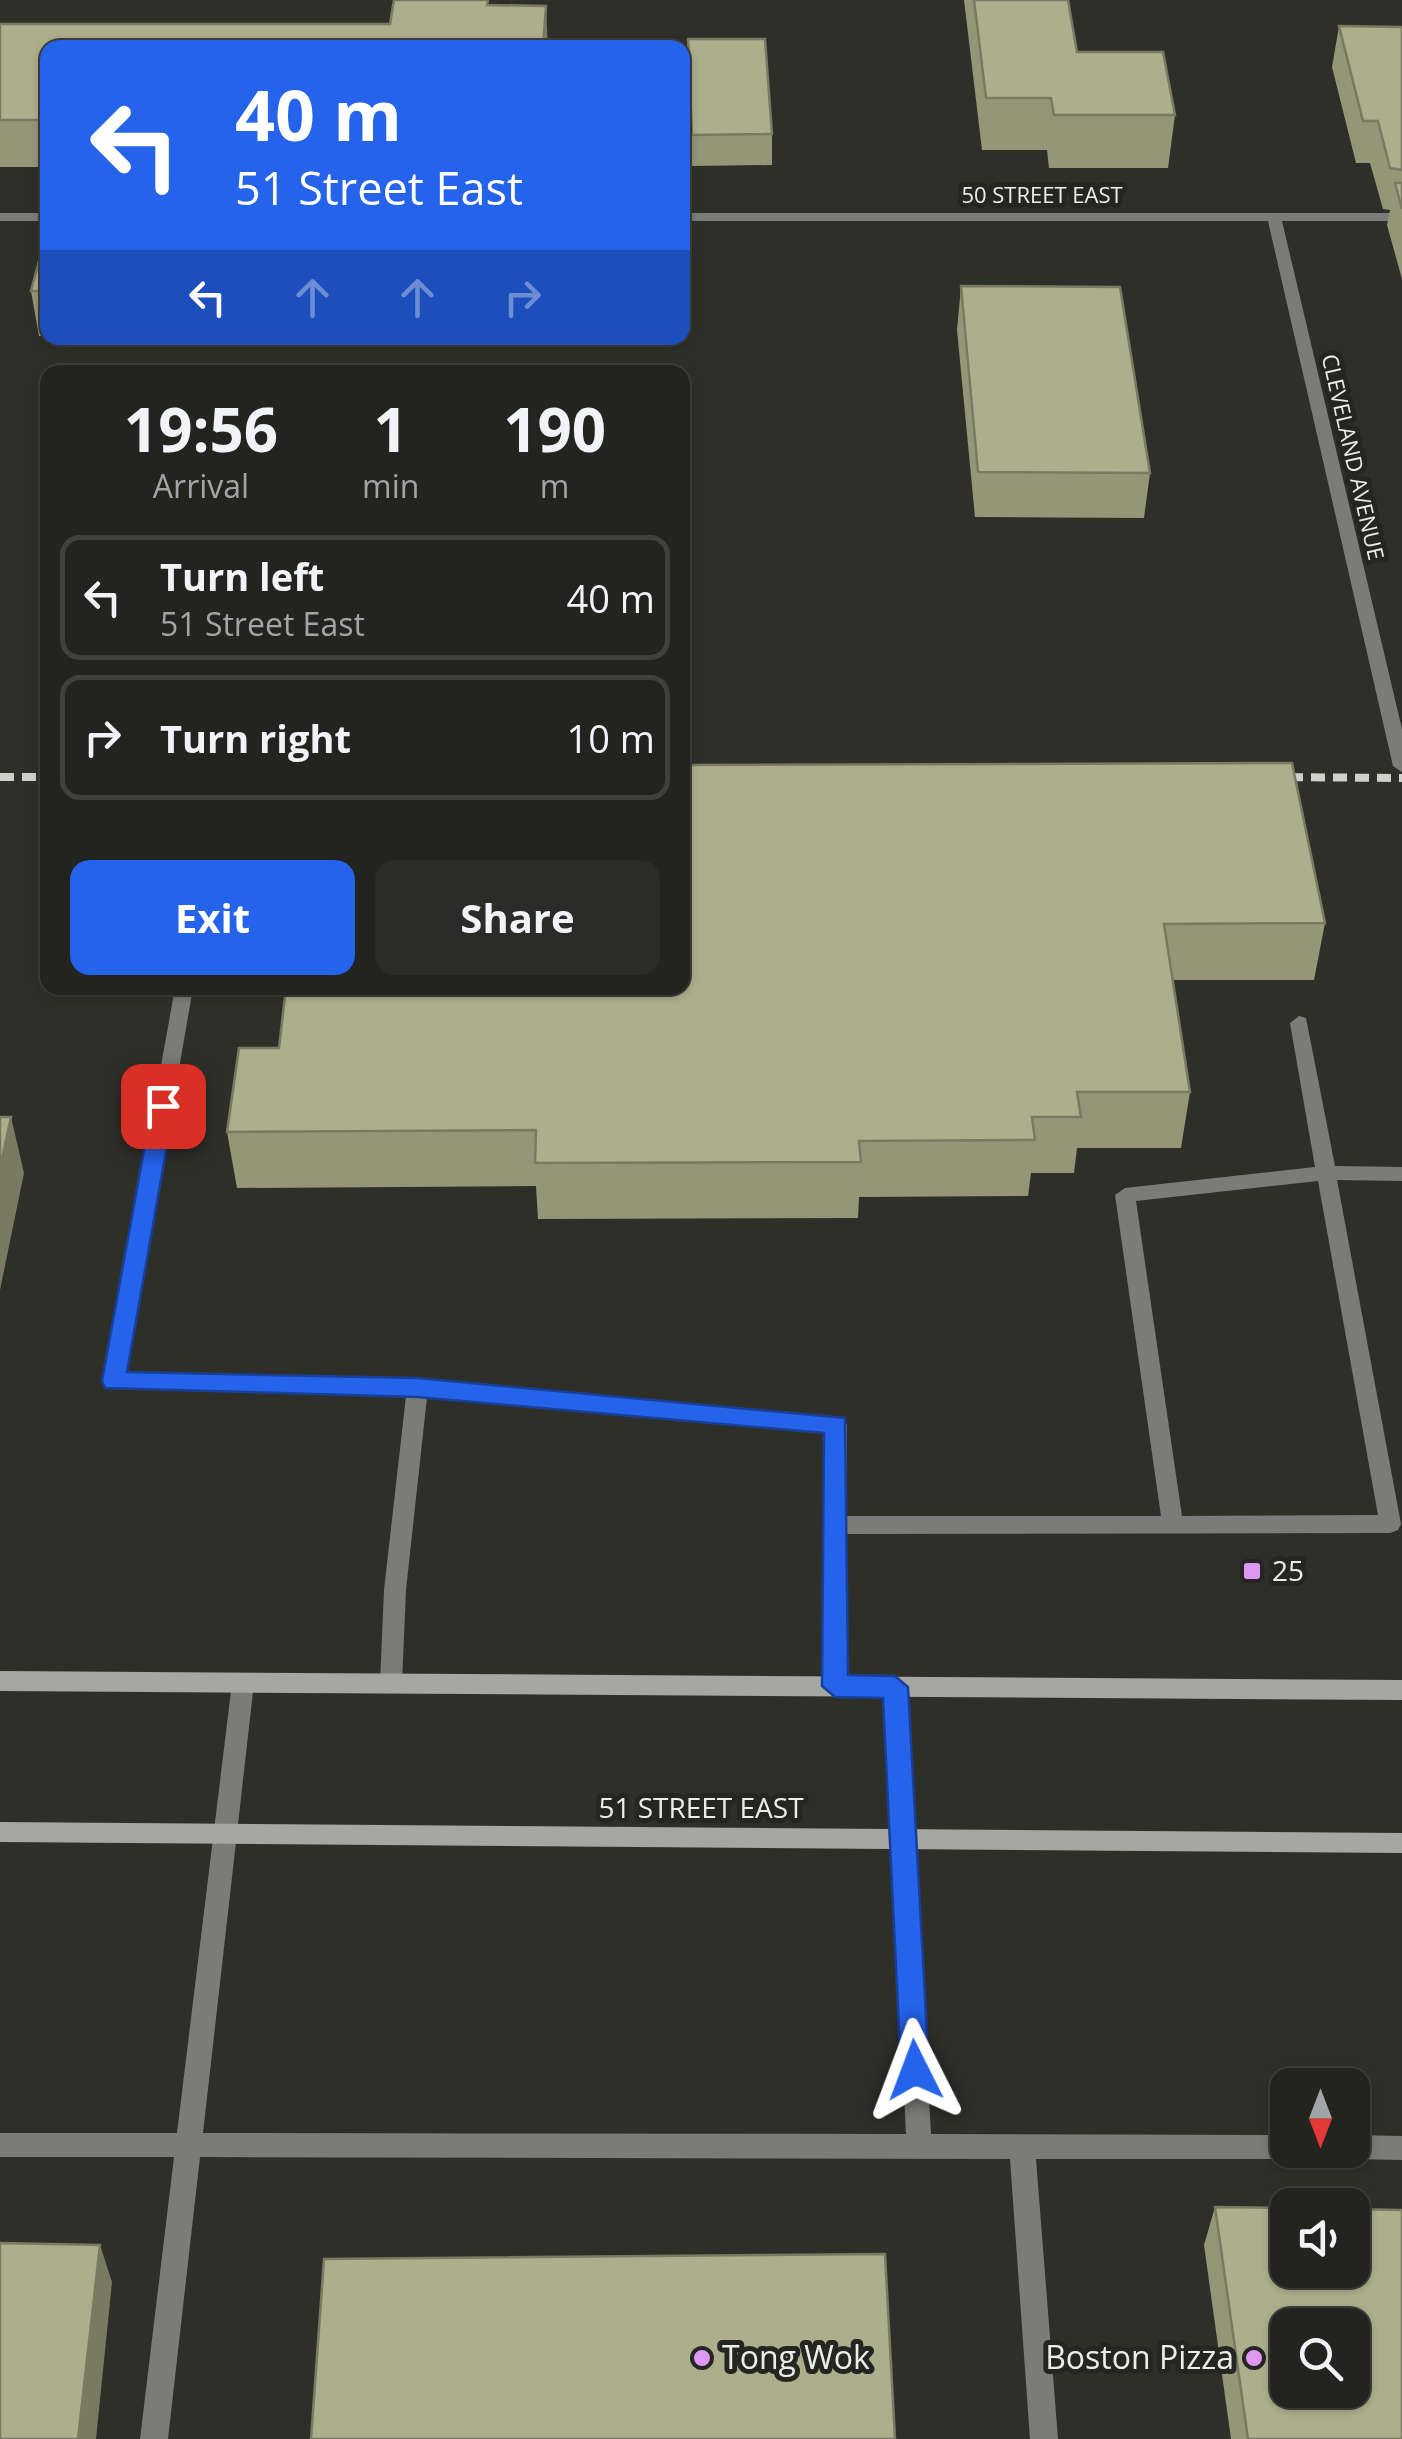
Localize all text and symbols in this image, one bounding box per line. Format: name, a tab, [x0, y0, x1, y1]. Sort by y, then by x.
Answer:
text: 40 m	[235, 66, 402, 162]
icon: left	[70, 80, 200, 210]
text: 51 Street East	[235, 157, 523, 218]
street label: 50 STREET EAST	[961, 179, 1123, 209]
icon: left	[180, 270, 235, 325]
icon: ahead	[285, 270, 340, 325]
icon: ahead	[390, 270, 445, 325]
icon: right	[495, 270, 550, 325]
street label: CLEVELAND AVENUE	[1316, 351, 1392, 563]
text: 19:56	[124, 388, 278, 470]
text: 1	[374, 388, 408, 470]
text: 190	[503, 388, 606, 470]
text: Arrival	[153, 464, 249, 507]
text: min	[362, 464, 419, 507]
text: m	[540, 464, 569, 507]
text: Turn left	[160, 550, 324, 602]
icon: left	[75, 570, 130, 625]
text: 40 m	[566, 572, 655, 624]
text: 51 Street East	[160, 602, 365, 645]
icon: right	[75, 710, 130, 765]
text: Turn right	[160, 712, 351, 764]
text: 10 m	[566, 712, 655, 764]
button: Exit	[70, 860, 355, 975]
button: Share	[375, 860, 660, 975]
pin	[121, 1064, 206, 1149]
icon: arrive	[136, 1079, 191, 1134]
place label: 25	[1272, 1551, 1304, 1589]
marker: 25	[1241, 1560, 1263, 1582]
street label: 51 STREET EAST	[598, 1788, 804, 1826]
position arrow	[863, 2018, 967, 2122]
north arrow	[1270, 2068, 1370, 2168]
map controls	[1270, 2068, 1370, 2408]
button: sound	[1270, 2188, 1370, 2288]
button: search	[1270, 2308, 1370, 2408]
place label: Tong Wok	[722, 2335, 870, 2378]
place label: Boston Pizza	[1045, 2335, 1234, 2378]
marker: Tong Wok	[691, 2347, 713, 2369]
marker: Boston Pizza	[1243, 2347, 1265, 2369]

